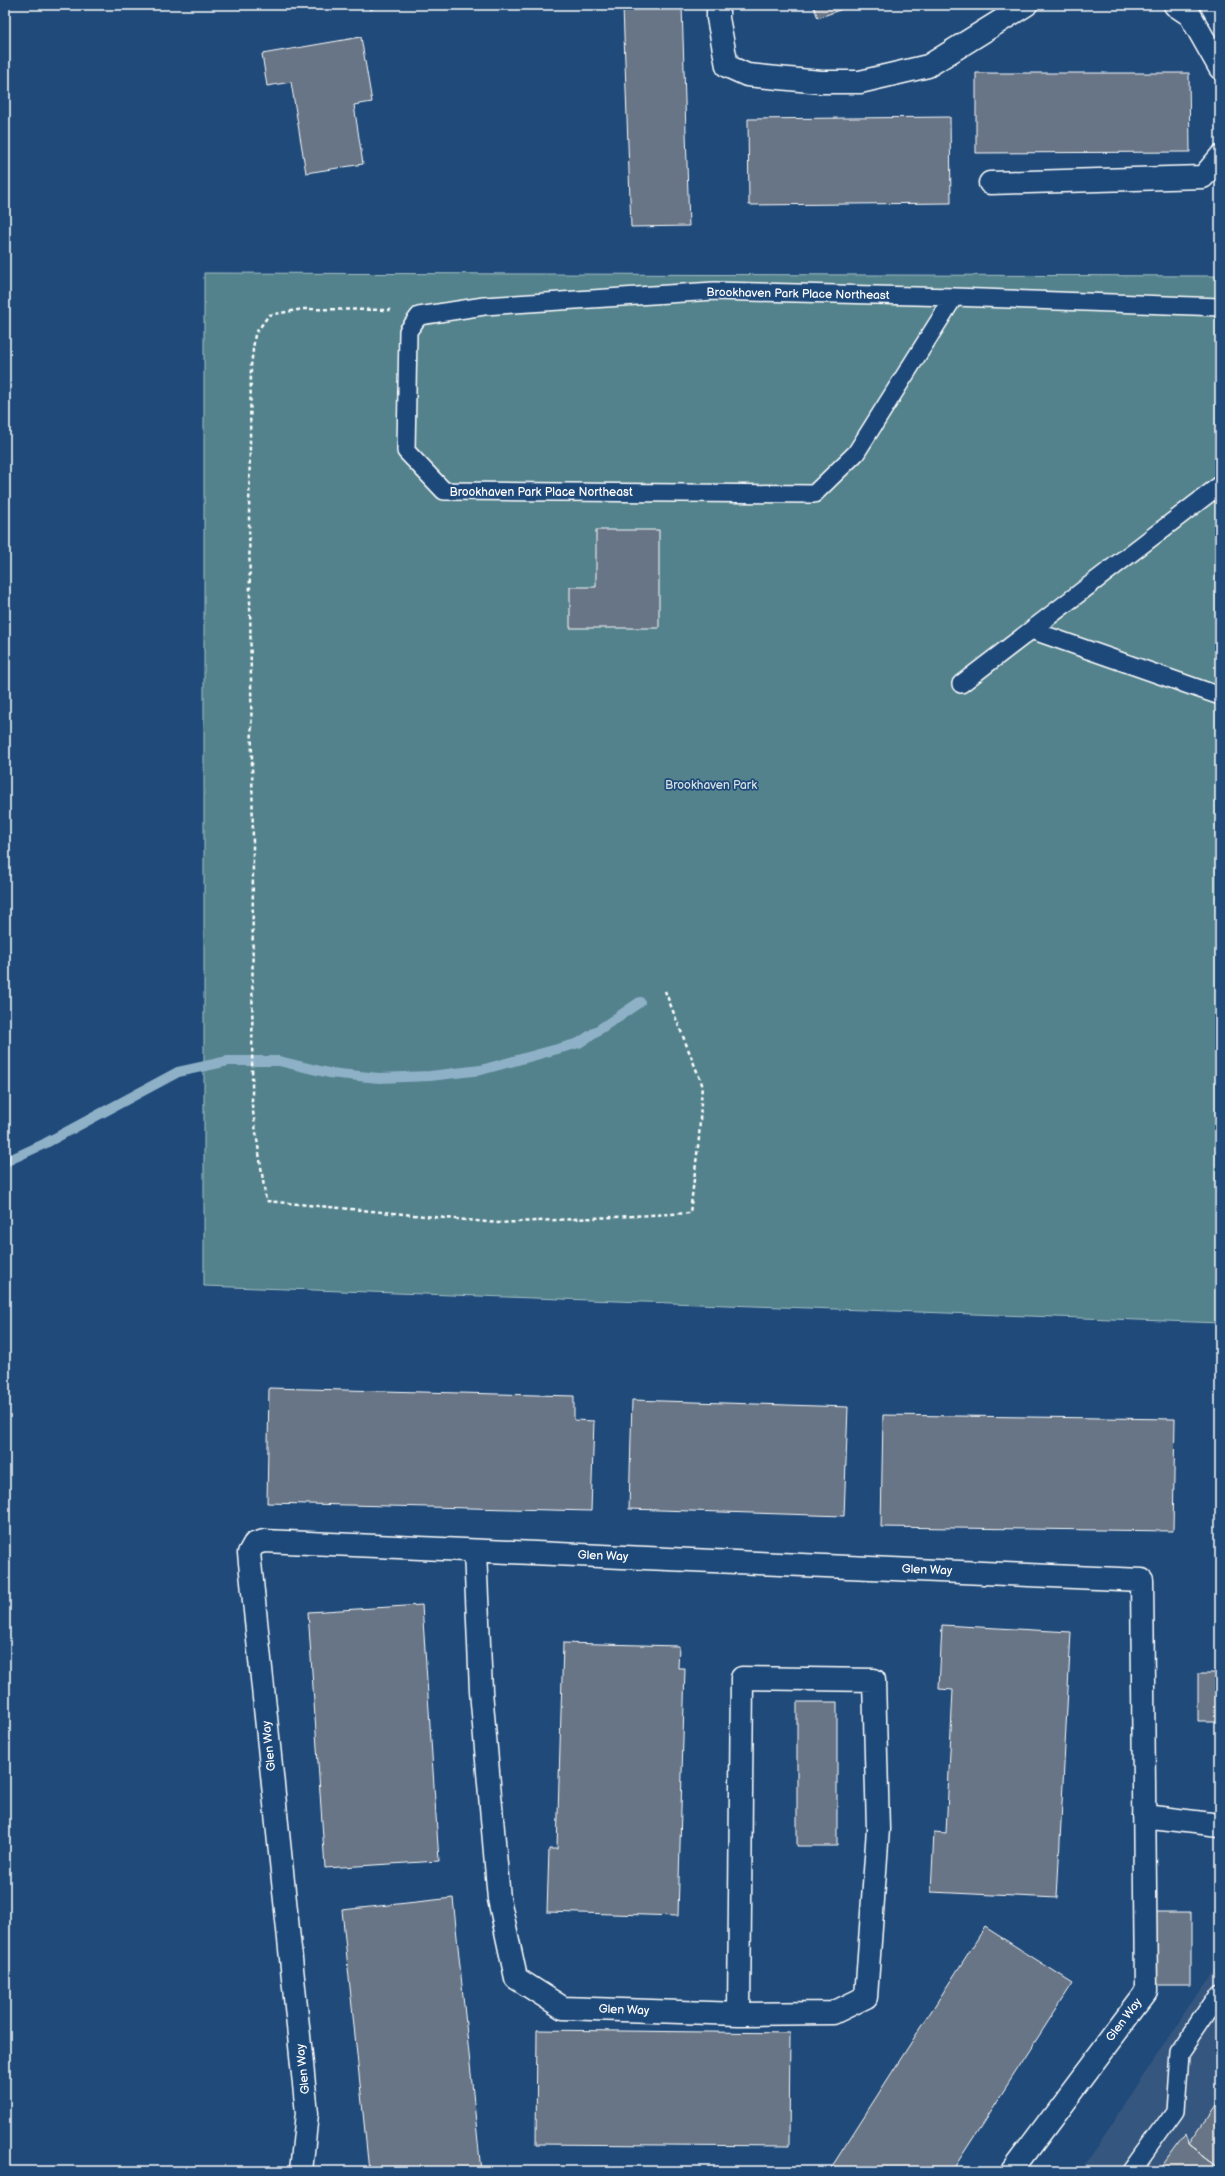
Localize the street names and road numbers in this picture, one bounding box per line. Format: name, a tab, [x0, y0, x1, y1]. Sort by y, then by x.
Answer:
street label: Brookhaven Park Place Northeast	[706, 285, 890, 303]
street label: Brookhaven Park Place Northeast	[449, 485, 633, 500]
street label: Glen Way	[577, 1548, 629, 1564]
street label: Glen Way	[901, 1562, 953, 1578]
street label: Glen Way	[259, 1719, 279, 1772]
street label: Glen Way	[1103, 1995, 1146, 2045]
street label: Glen Way	[598, 2002, 650, 2018]
street label: Glen Way	[293, 2042, 313, 2095]

